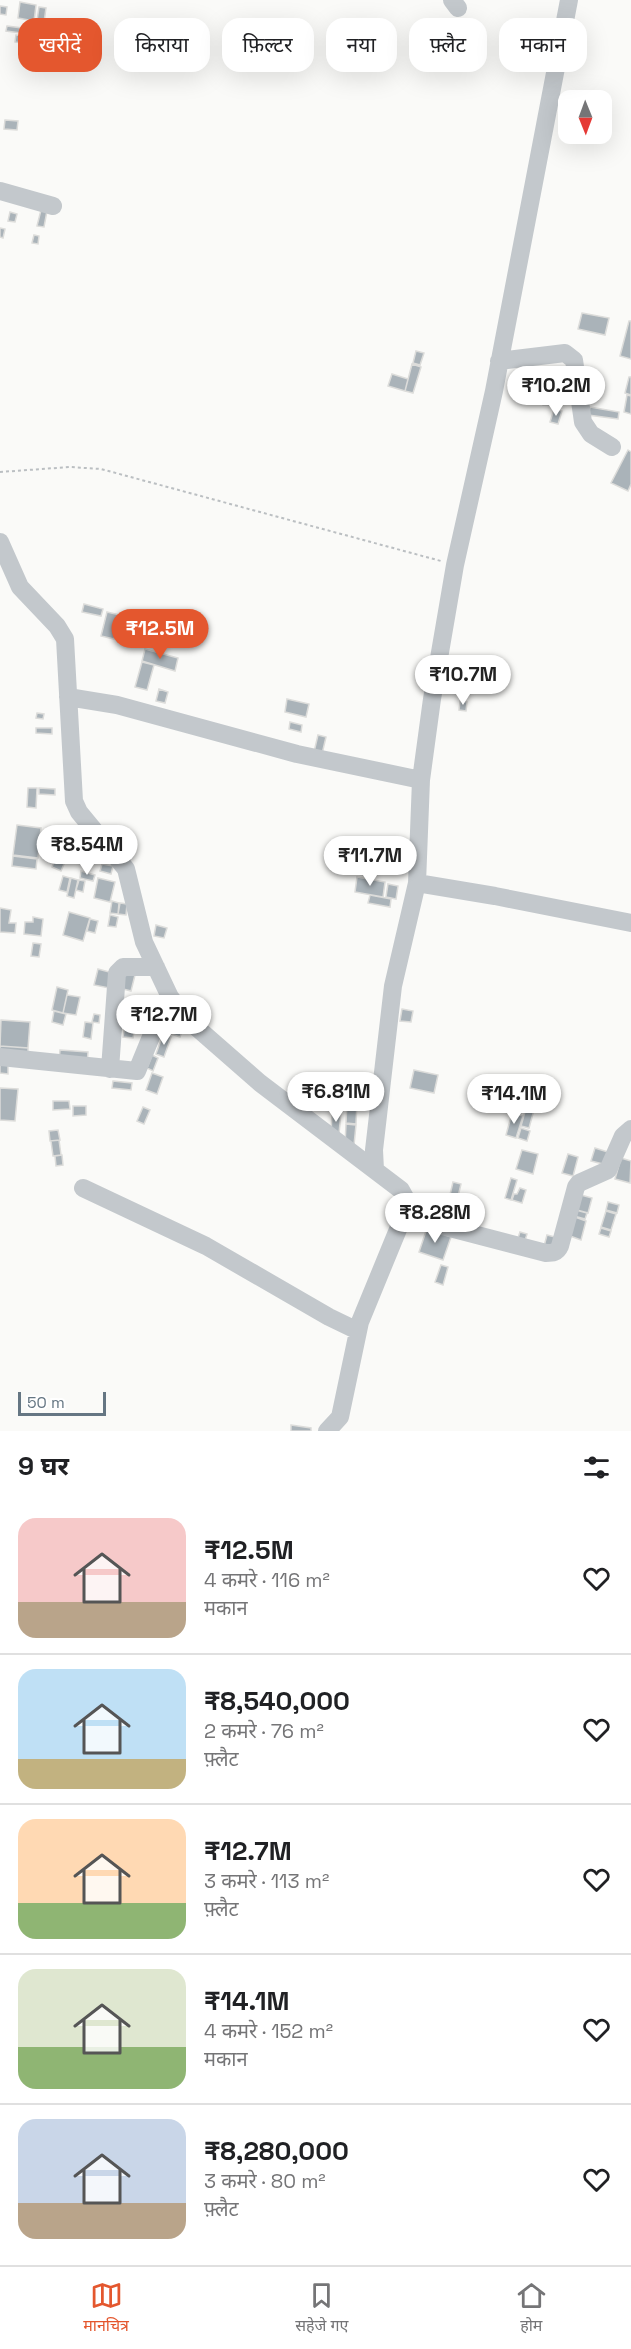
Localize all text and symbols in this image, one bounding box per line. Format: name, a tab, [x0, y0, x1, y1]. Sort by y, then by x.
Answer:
chip: खरीदें	[18, 18, 102, 72]
chip: किराया	[114, 18, 210, 72]
chip: फ़िल्टर	[222, 18, 314, 72]
chip: नया	[326, 18, 397, 72]
chip: फ़्लैट	[409, 18, 487, 72]
chip: मकान	[499, 18, 587, 72]
north arrow	[558, 90, 612, 144]
map controls	[558, 90, 612, 144]
pin: ₹10.2M	[507, 366, 605, 417]
text: ₹10.2M	[521, 372, 591, 398]
pin: ₹12.5M	[111, 609, 209, 660]
text: ₹12.5M	[126, 615, 194, 641]
pin: ₹10.7M	[414, 655, 512, 706]
text: ₹10.7M	[429, 661, 497, 687]
pin: ₹8.54M	[38, 825, 136, 876]
text: ₹8.54M	[51, 831, 123, 857]
pin: ₹11.7M	[321, 836, 419, 887]
text: ₹11.7M	[338, 842, 402, 868]
pin: ₹12.7M	[115, 995, 213, 1046]
text: ₹12.7M	[130, 1001, 198, 1027]
pin: ₹6.81M	[287, 1072, 385, 1123]
pin: ₹14.1M	[465, 1074, 563, 1125]
text: ₹6.81M	[301, 1078, 371, 1104]
text: ₹14.1M	[481, 1080, 547, 1106]
pin: ₹8.28M	[386, 1193, 484, 1244]
text: ₹8.28M	[399, 1199, 471, 1225]
scale bar	[18, 1389, 106, 1416]
text: 50 m	[27, 1392, 65, 1413]
text: 9 घर	[18, 1449, 69, 1483]
icon: filters	[580, 1451, 613, 1484]
text: ₹12.5M	[204, 1533, 294, 1567]
icon: home	[66, 1542, 138, 1614]
icon: heart	[580, 1562, 613, 1595]
text: 4 कमरे · 116 m²	[204, 1567, 330, 1593]
text: मकान	[204, 1595, 248, 1621]
text: ₹8,540,000	[204, 1684, 350, 1718]
icon: home	[66, 1693, 138, 1765]
icon: heart	[580, 1713, 613, 1746]
text: 2 कमरे · 76 m²	[204, 1718, 324, 1744]
text: फ़्लैट	[204, 1746, 239, 1772]
text: ₹12.7M	[204, 1834, 292, 1868]
icon: home	[66, 1843, 138, 1915]
icon: heart	[580, 1863, 613, 1896]
text: 3 कमरे · 113 m²	[204, 1868, 329, 1894]
text: फ़्लैट	[204, 1896, 239, 1922]
text: ₹14.1M	[204, 1984, 290, 2018]
icon: home	[66, 1993, 138, 2065]
icon: heart	[580, 2013, 613, 2046]
text: 4 कमरे · 152 m²	[204, 2018, 333, 2044]
text: मकान	[204, 2046, 248, 2072]
text: ₹8,280,000	[204, 2134, 349, 2168]
icon: home	[66, 2143, 138, 2215]
icon: heart	[580, 2163, 613, 2196]
text: 3 कमरे · 80 m²	[204, 2168, 326, 2194]
text: फ़्लैट	[204, 2196, 239, 2222]
tab: मानचित्र	[83, 2279, 129, 2338]
tab: सहेजे गए	[295, 2279, 348, 2338]
tab: होम	[515, 2279, 548, 2338]

